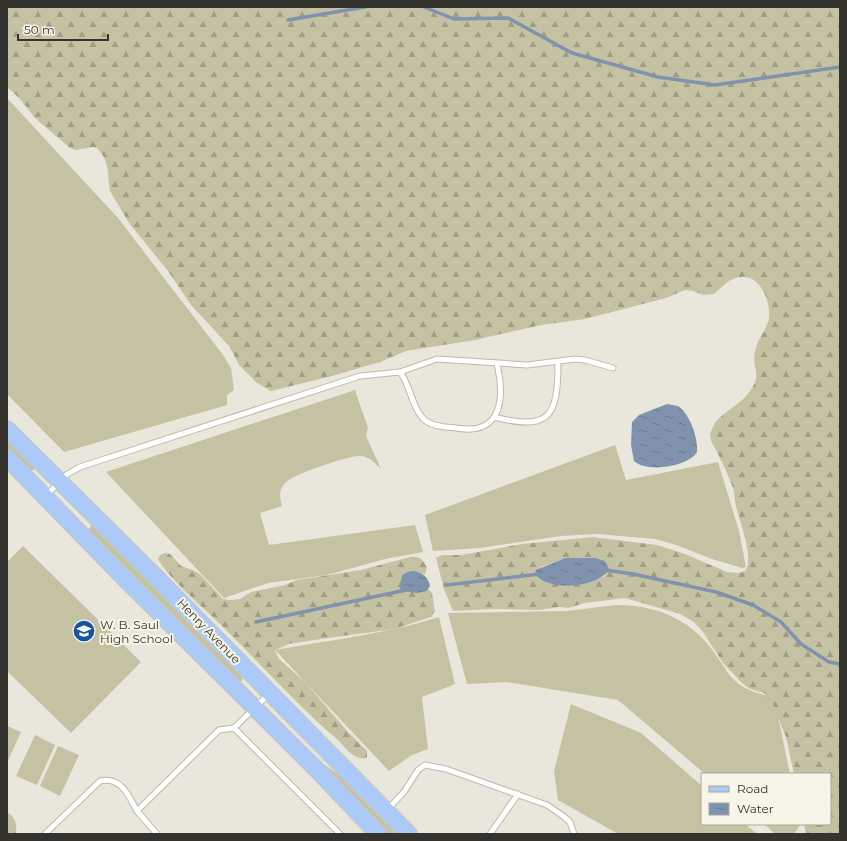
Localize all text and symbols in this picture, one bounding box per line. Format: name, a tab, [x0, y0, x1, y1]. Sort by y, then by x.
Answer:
scale bar	[18, 16, 108, 42]
text: 50 m	[24, 22, 55, 37]
street label: Henry Avenue	[174, 595, 244, 667]
place label: W. B. Saul High School	[100, 617, 173, 646]
school or university icon: W. B. Saul High School	[71, 618, 97, 644]
legend	[701, 773, 831, 825]
text: Road	[737, 781, 768, 796]
text: Water	[737, 801, 774, 816]

